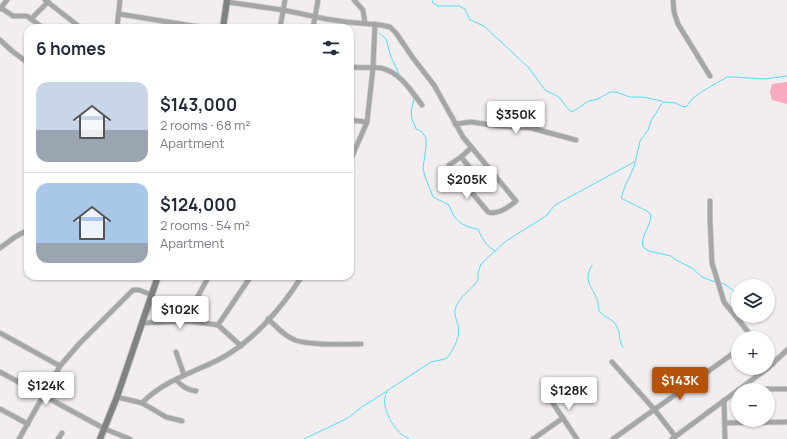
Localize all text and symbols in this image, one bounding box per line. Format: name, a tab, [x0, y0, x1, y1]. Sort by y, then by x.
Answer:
text: 6 homes	[36, 37, 106, 60]
icon: filters	[320, 37, 342, 59]
text: $143,000	[160, 93, 237, 116]
icon: home	[68, 98, 116, 146]
pin: $350K	[488, 101, 544, 135]
text: $350K	[496, 105, 536, 123]
text: 2 rooms · 68 m²	[160, 116, 250, 134]
text: Apartment	[160, 134, 224, 152]
pin: $205K	[439, 166, 495, 200]
text: $205K	[447, 170, 487, 188]
text: $124,000	[160, 193, 237, 216]
icon: home	[68, 199, 116, 247]
text: 2 rooms · 54 m²	[160, 216, 250, 234]
text: Apartment	[160, 234, 224, 252]
map controls	[731, 279, 775, 427]
button: layers	[731, 279, 775, 323]
pin: $102K	[152, 296, 208, 330]
text: $102K	[161, 300, 199, 318]
button: +	[731, 331, 775, 375]
pin: $143K	[652, 367, 708, 401]
text: $143K	[661, 371, 699, 389]
pin: $124K	[18, 372, 74, 406]
text: $124K	[27, 376, 65, 394]
pin: $128K	[541, 377, 597, 411]
text: $128K	[550, 381, 588, 399]
button: −	[731, 383, 775, 427]

